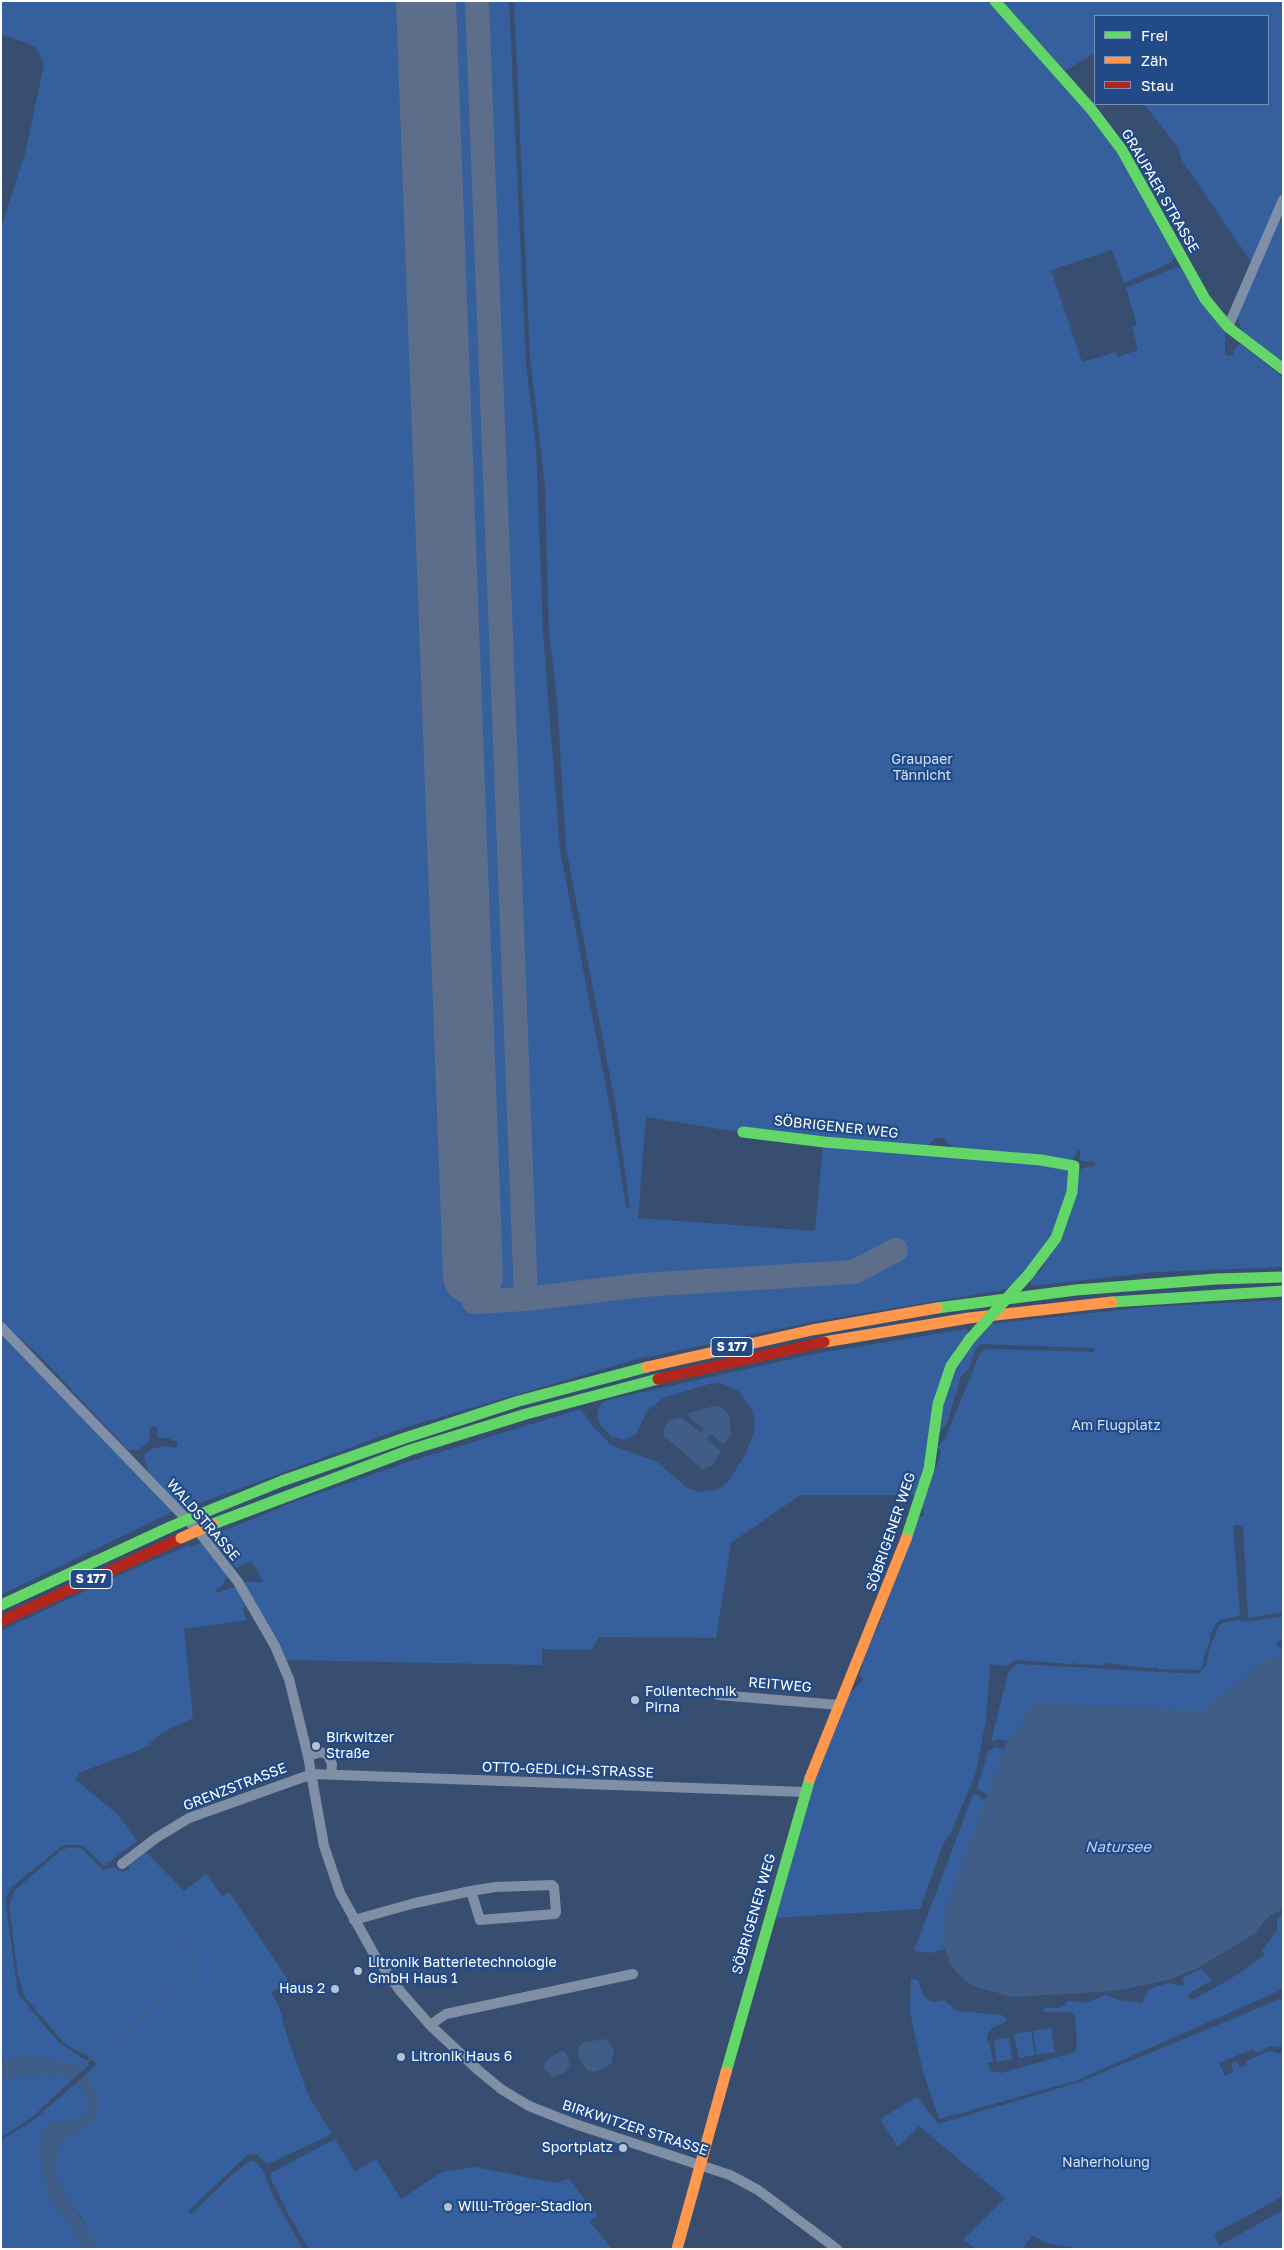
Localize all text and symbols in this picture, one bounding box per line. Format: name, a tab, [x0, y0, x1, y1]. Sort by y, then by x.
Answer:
legend	[1094, 15, 1269, 105]
text: Frei	[1141, 26, 1168, 44]
text: Zäh	[1141, 51, 1168, 69]
text: Stau	[1141, 76, 1174, 94]
street label: GRAUPAER STRASSE	[1118, 126, 1202, 256]
park label: Graupaer Tännicht	[891, 752, 953, 784]
street label: SÖBRIGENER WEG	[773, 1112, 899, 1142]
road number: S 177	[711, 1338, 753, 1356]
park label: Am Flugplatz	[1071, 1418, 1161, 1434]
street label: SÖBRIGENER WEG	[863, 1470, 919, 1594]
street label: WALDSTRASSE	[163, 1476, 243, 1564]
road number: S 177	[70, 1570, 112, 1588]
street label: REITWEG	[748, 1674, 812, 1696]
place label: Folientechnik Pirna	[645, 1684, 737, 1716]
marker: Folientechnik Pirna	[629, 1694, 641, 1706]
place label: Birkwitzer Straße	[326, 1730, 394, 1762]
marker: Birkwitzer Straße	[310, 1740, 322, 1752]
street label: OTTO-GEDLICH-STRASSE	[482, 1759, 654, 1781]
street label: GRENZSTRASSE	[181, 1760, 289, 1814]
water label: Natursee	[1085, 1838, 1151, 1856]
street label: SÖBRIGENER WEG	[729, 1852, 779, 1976]
place label: Litronik Batterietechnologie GmbH Haus 1	[368, 1955, 557, 1988]
marker: Litronik Batterietechnologie GmbH Haus 1	[352, 1965, 364, 1977]
place label: Haus 2	[279, 1981, 325, 1997]
marker: Haus 2	[329, 1983, 341, 1995]
place label: Litronik Haus 6	[411, 2049, 512, 2065]
marker: Litronik Haus 6	[395, 2051, 407, 2063]
street label: BIRKWITZER STRASSE	[560, 2096, 710, 2160]
place label: Sportplatz	[542, 2140, 613, 2156]
marker: Sportplatz	[617, 2142, 629, 2154]
park label: Naherholung	[1062, 2155, 1150, 2171]
place label: Willi-Tröger-Stadion	[458, 2199, 592, 2215]
marker: Willi-Tröger-Stadion	[442, 2201, 454, 2213]

